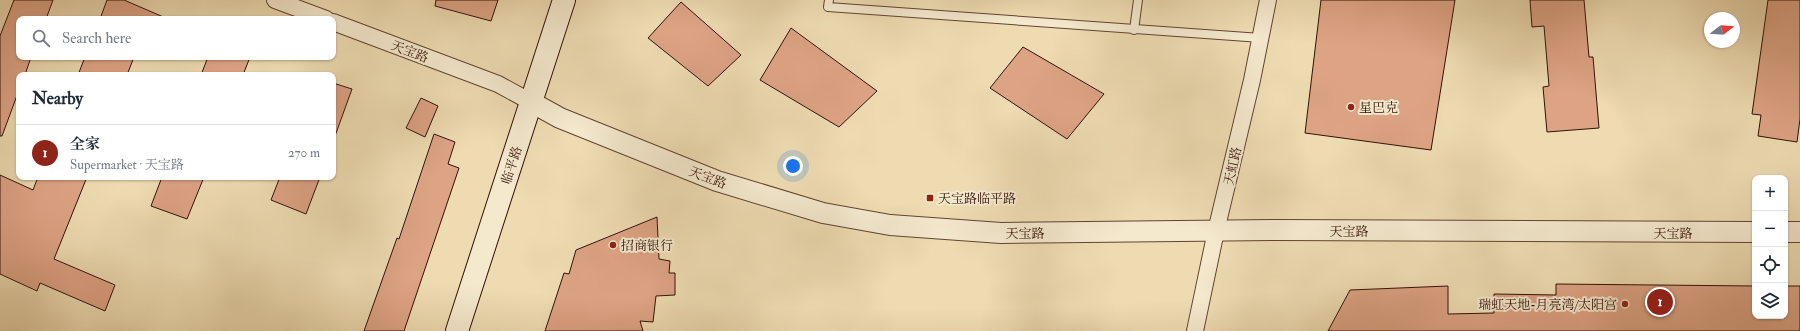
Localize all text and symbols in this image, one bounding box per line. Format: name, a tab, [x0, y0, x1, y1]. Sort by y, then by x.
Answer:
north arrow	[1704, 12, 1740, 48]
search box	[16, 16, 336, 60]
icon: search	[30, 27, 52, 49]
text: Search here	[62, 29, 131, 48]
street label: 天宝路	[389, 37, 431, 66]
text: Nearby	[32, 88, 83, 109]
place label: 星巴克	[1359, 100, 1398, 116]
marker: 星巴克	[1346, 102, 1356, 112]
text: 全家	[70, 135, 100, 154]
street label: 临平路	[498, 144, 526, 186]
text: 1	[43, 145, 47, 161]
text: 270 m	[288, 145, 320, 161]
street label: 天虹路	[1221, 145, 1245, 187]
your location	[783, 156, 803, 176]
text: Supermarket · 天宝路	[70, 157, 184, 173]
street label: 天宝路	[687, 163, 729, 192]
map controls	[1752, 175, 1788, 319]
button: +	[1752, 175, 1788, 211]
place label: 天宝路临平路	[938, 191, 1016, 207]
marker: 天宝路临平路	[925, 193, 935, 203]
button: −	[1752, 211, 1788, 247]
street label: 天宝路	[1329, 224, 1369, 240]
street label: 天宝路	[1005, 226, 1045, 242]
street label: 天宝路	[1653, 226, 1693, 242]
place label: 招商银行	[621, 238, 673, 254]
marker: 招商银行	[608, 240, 618, 250]
button: locate	[1752, 247, 1788, 283]
button: layers	[1752, 283, 1788, 319]
pin: 1	[1647, 287, 1673, 317]
place label: 瑞虹天地-月亮湾/太阳宫	[1478, 297, 1617, 313]
marker: 瑞虹天地-月亮湾/太阳宫	[1620, 299, 1630, 309]

